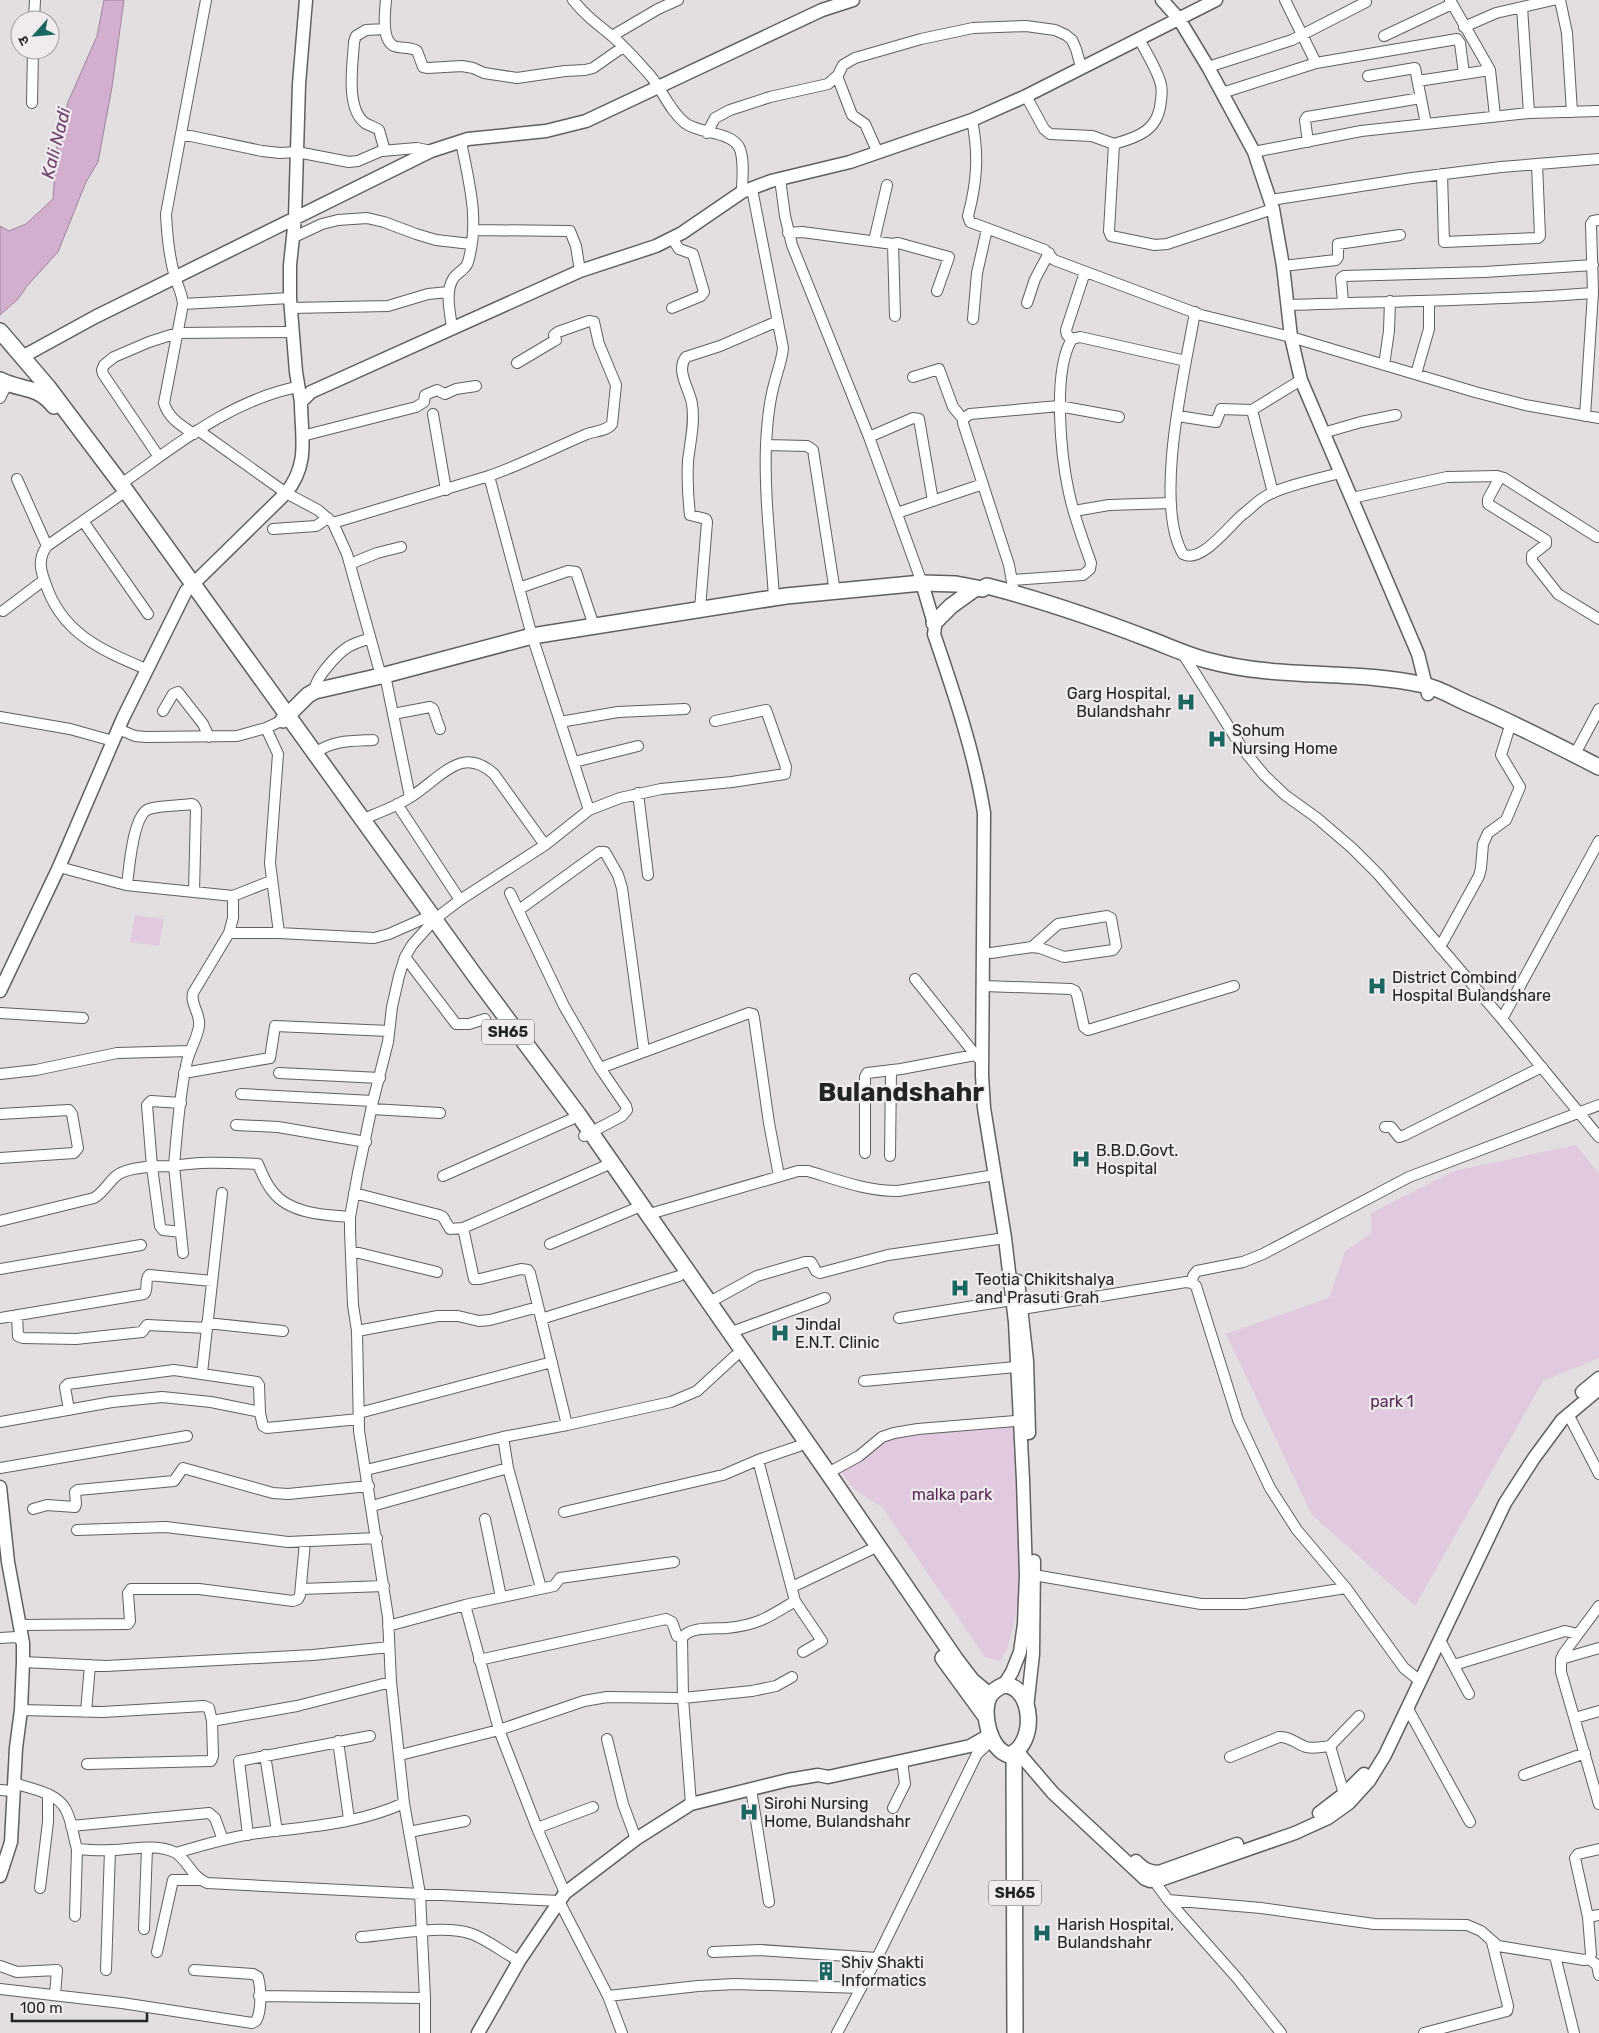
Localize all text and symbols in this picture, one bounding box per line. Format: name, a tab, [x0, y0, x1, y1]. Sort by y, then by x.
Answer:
north arrow	[10, 10, 60, 60]
text: उ	[14, 32, 33, 48]
water label: Kali Nadi	[37, 105, 76, 181]
place label: Garg Hospital, Bulandshahr	[1067, 684, 1171, 721]
hospital icon: Garg Hospital, Bulandshahr	[1175, 691, 1197, 713]
place label: Sohum Nursing Home	[1232, 721, 1338, 758]
hospital icon: Sohum Nursing Home	[1206, 728, 1228, 750]
place label: District Combind Hospital Bulandshare	[1392, 968, 1551, 1005]
hospital icon: District Combind Hospital Bulandshare	[1366, 975, 1388, 997]
road number: SH65	[482, 1020, 534, 1044]
district label: Bulandshahr	[818, 1077, 984, 1108]
place label: B.B.D.Govt. Hospital	[1096, 1141, 1178, 1178]
hospital icon: B.B.D.Govt. Hospital	[1070, 1148, 1092, 1170]
place label: Teotia Chikitshalya and Prasuti Grah	[975, 1270, 1114, 1307]
hospital icon: Teotia Chikitshalya and Prasuti Grah	[949, 1277, 971, 1299]
place label: Jindal E.N.T. Clinic	[795, 1315, 880, 1352]
hospital icon: Jindal E.N.T. Clinic	[769, 1322, 791, 1344]
park label: park 1	[1370, 1392, 1414, 1411]
park label: malka park	[912, 1485, 993, 1504]
place label: Sirohi Nursing Home, Bulandshahr	[764, 1794, 911, 1831]
hospital icon: Sirohi Nursing Home, Bulandshahr	[738, 1801, 760, 1823]
road number: SH65	[989, 1880, 1041, 1906]
place label: Harish Hospital, Bulandshahr	[1057, 1915, 1174, 1952]
hospital icon: Harish Hospital, Bulandshahr	[1031, 1922, 1053, 1944]
place label: Shiv Shakti Informatics	[841, 1953, 926, 1990]
building icon: Shiv Shakti Informatics	[815, 1960, 837, 1982]
scale bar	[12, 1990, 148, 2022]
text: 100 m	[20, 1999, 62, 2017]

